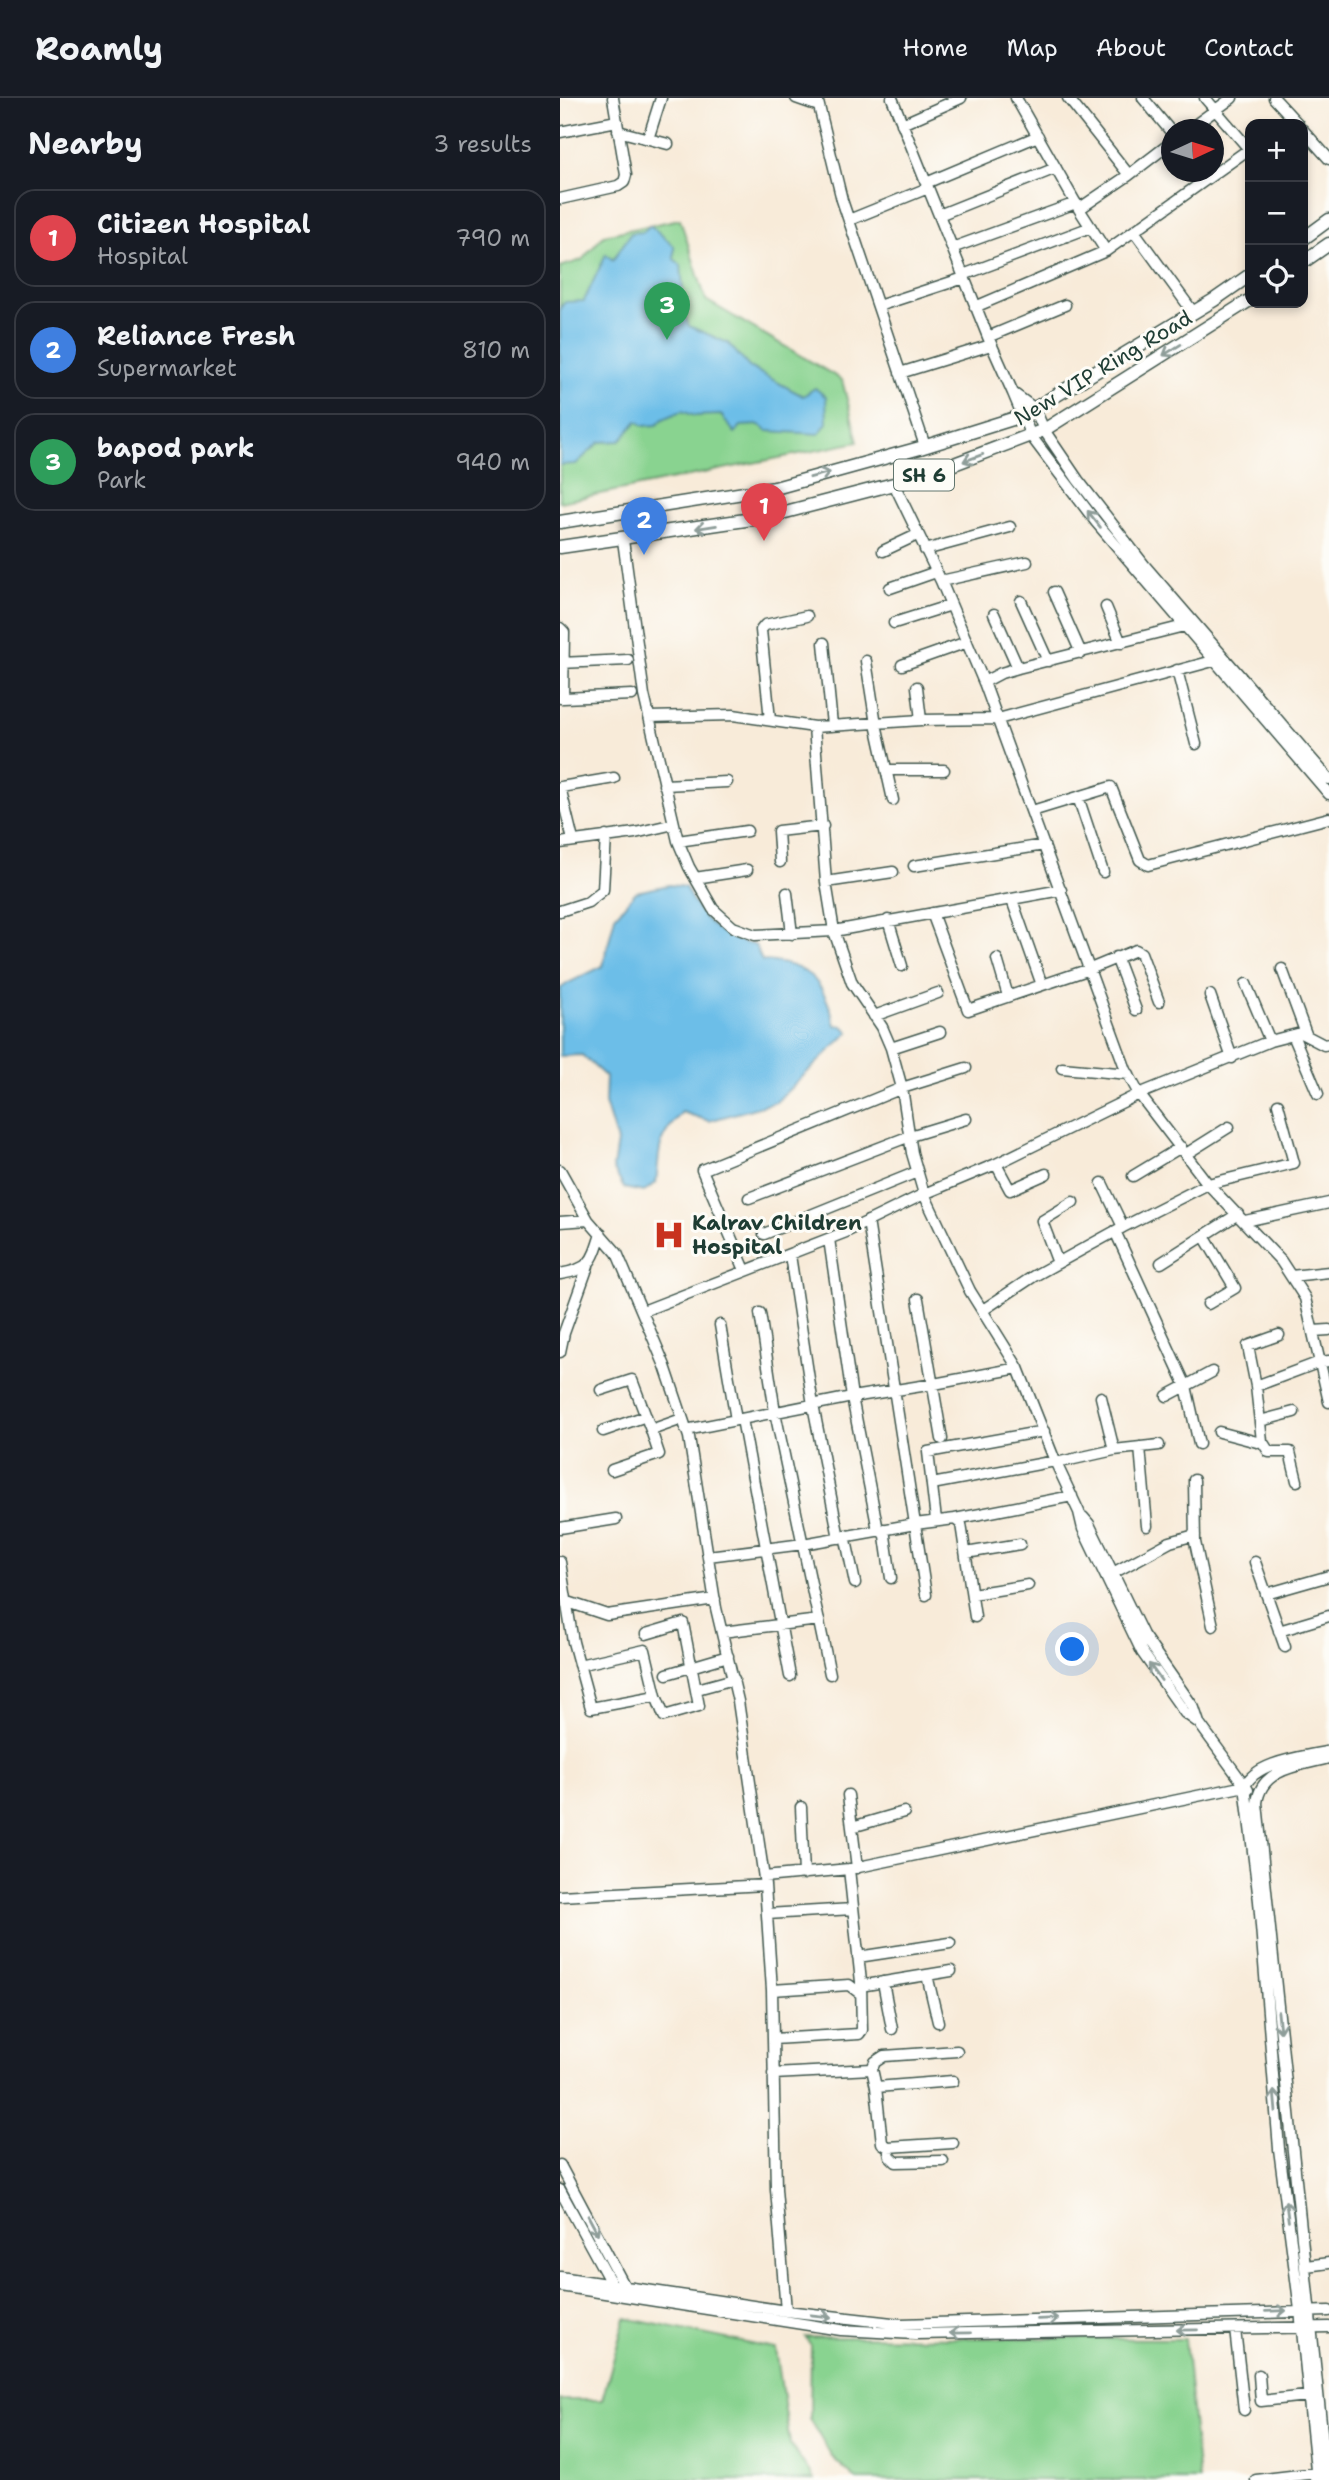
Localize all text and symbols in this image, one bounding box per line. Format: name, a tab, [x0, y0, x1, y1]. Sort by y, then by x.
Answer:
text: Roamly	[35, 26, 163, 71]
text: Home	[902, 32, 968, 64]
text: Map	[1006, 32, 1058, 64]
text: About	[1096, 32, 1166, 64]
text: Contact	[1204, 32, 1294, 64]
north arrow	[1161, 119, 1224, 182]
map controls	[1245, 119, 1308, 308]
button: +	[1245, 119, 1308, 182]
text: Nearby	[28, 123, 143, 164]
text: 3 results	[433, 129, 532, 159]
button: −	[1245, 182, 1308, 245]
text: Citizen Hospital	[97, 206, 310, 241]
text: 1	[48, 223, 58, 253]
text: 790 m	[455, 223, 530, 253]
text: Hospital	[97, 241, 188, 271]
button: locate	[1245, 245, 1308, 308]
pin: 3	[644, 282, 690, 340]
street label: New VIP Ring Road	[1009, 304, 1197, 432]
text: Reliance Fresh	[97, 318, 295, 353]
text: 2	[45, 335, 61, 365]
text: 810 m	[462, 335, 530, 365]
one-way arrow	[1163, 343, 1183, 357]
text: Supermarket	[97, 353, 237, 383]
text: bapod park	[97, 430, 254, 465]
text: 3	[45, 447, 61, 477]
text: 940 m	[455, 447, 530, 477]
one-way arrow	[962, 452, 984, 465]
road number: SH 6	[894, 460, 954, 490]
text: Park	[97, 465, 146, 495]
one-way arrow	[809, 468, 831, 481]
pin: 1	[741, 483, 787, 541]
pin: 2	[621, 497, 667, 555]
one-way arrow	[1086, 510, 1101, 529]
one-way arrow	[695, 520, 718, 533]
place label: Kalrav Children Hospital	[692, 1209, 862, 1261]
hospital icon: Kalrav Children Hospital	[652, 1218, 686, 1252]
your location	[1055, 1632, 1089, 1666]
one-way arrow	[1148, 1662, 1163, 1681]
one-way arrow	[1273, 2011, 1286, 2033]
one-way arrow	[1268, 2090, 1281, 2113]
one-way arrow	[1280, 2200, 1293, 2223]
one-way arrow	[586, 2214, 600, 2235]
one-way arrow	[1264, 2305, 1287, 2318]
one-way arrow	[810, 2309, 832, 2322]
one-way arrow	[1037, 2313, 1060, 2326]
one-way arrow	[1176, 2323, 1199, 2337]
one-way arrow	[949, 2326, 972, 2340]

